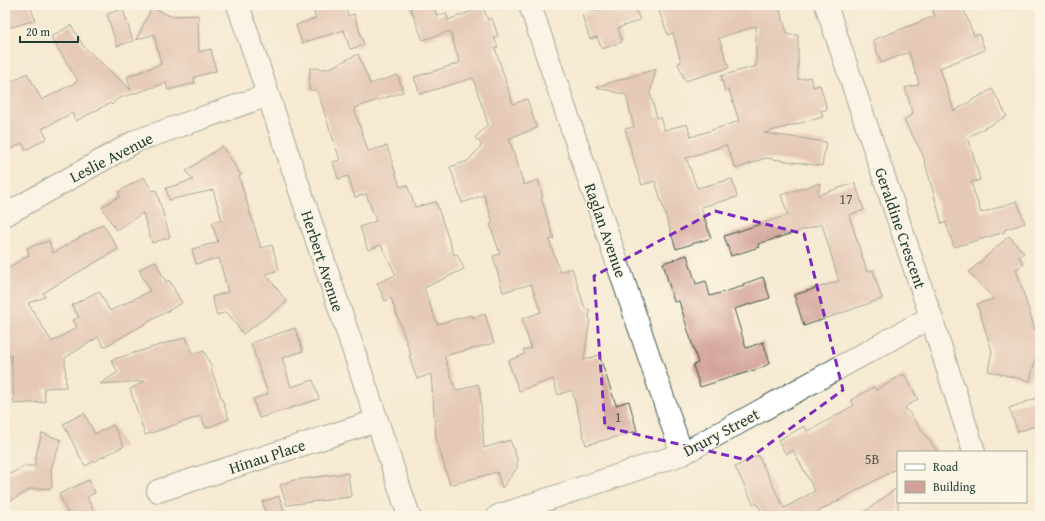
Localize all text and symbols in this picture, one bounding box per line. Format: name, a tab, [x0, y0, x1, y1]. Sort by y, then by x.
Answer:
scale bar	[20, 18, 78, 44]
text: 20 m	[26, 23, 50, 40]
street label: Leslie Avenue	[65, 126, 157, 188]
street label: Geraldine Crescent	[869, 164, 933, 292]
street label: Raglan Avenue	[579, 180, 633, 280]
house number: 17	[839, 189, 853, 209]
street label: Herbert Avenue	[295, 207, 351, 315]
street label: Drury Street	[678, 402, 764, 462]
house number: 1	[615, 407, 621, 427]
street label: Hinau Place	[226, 432, 308, 480]
house number: 5B	[865, 449, 879, 469]
legend	[897, 451, 1027, 503]
text: Road	[933, 458, 959, 475]
text: Building	[933, 478, 976, 495]

